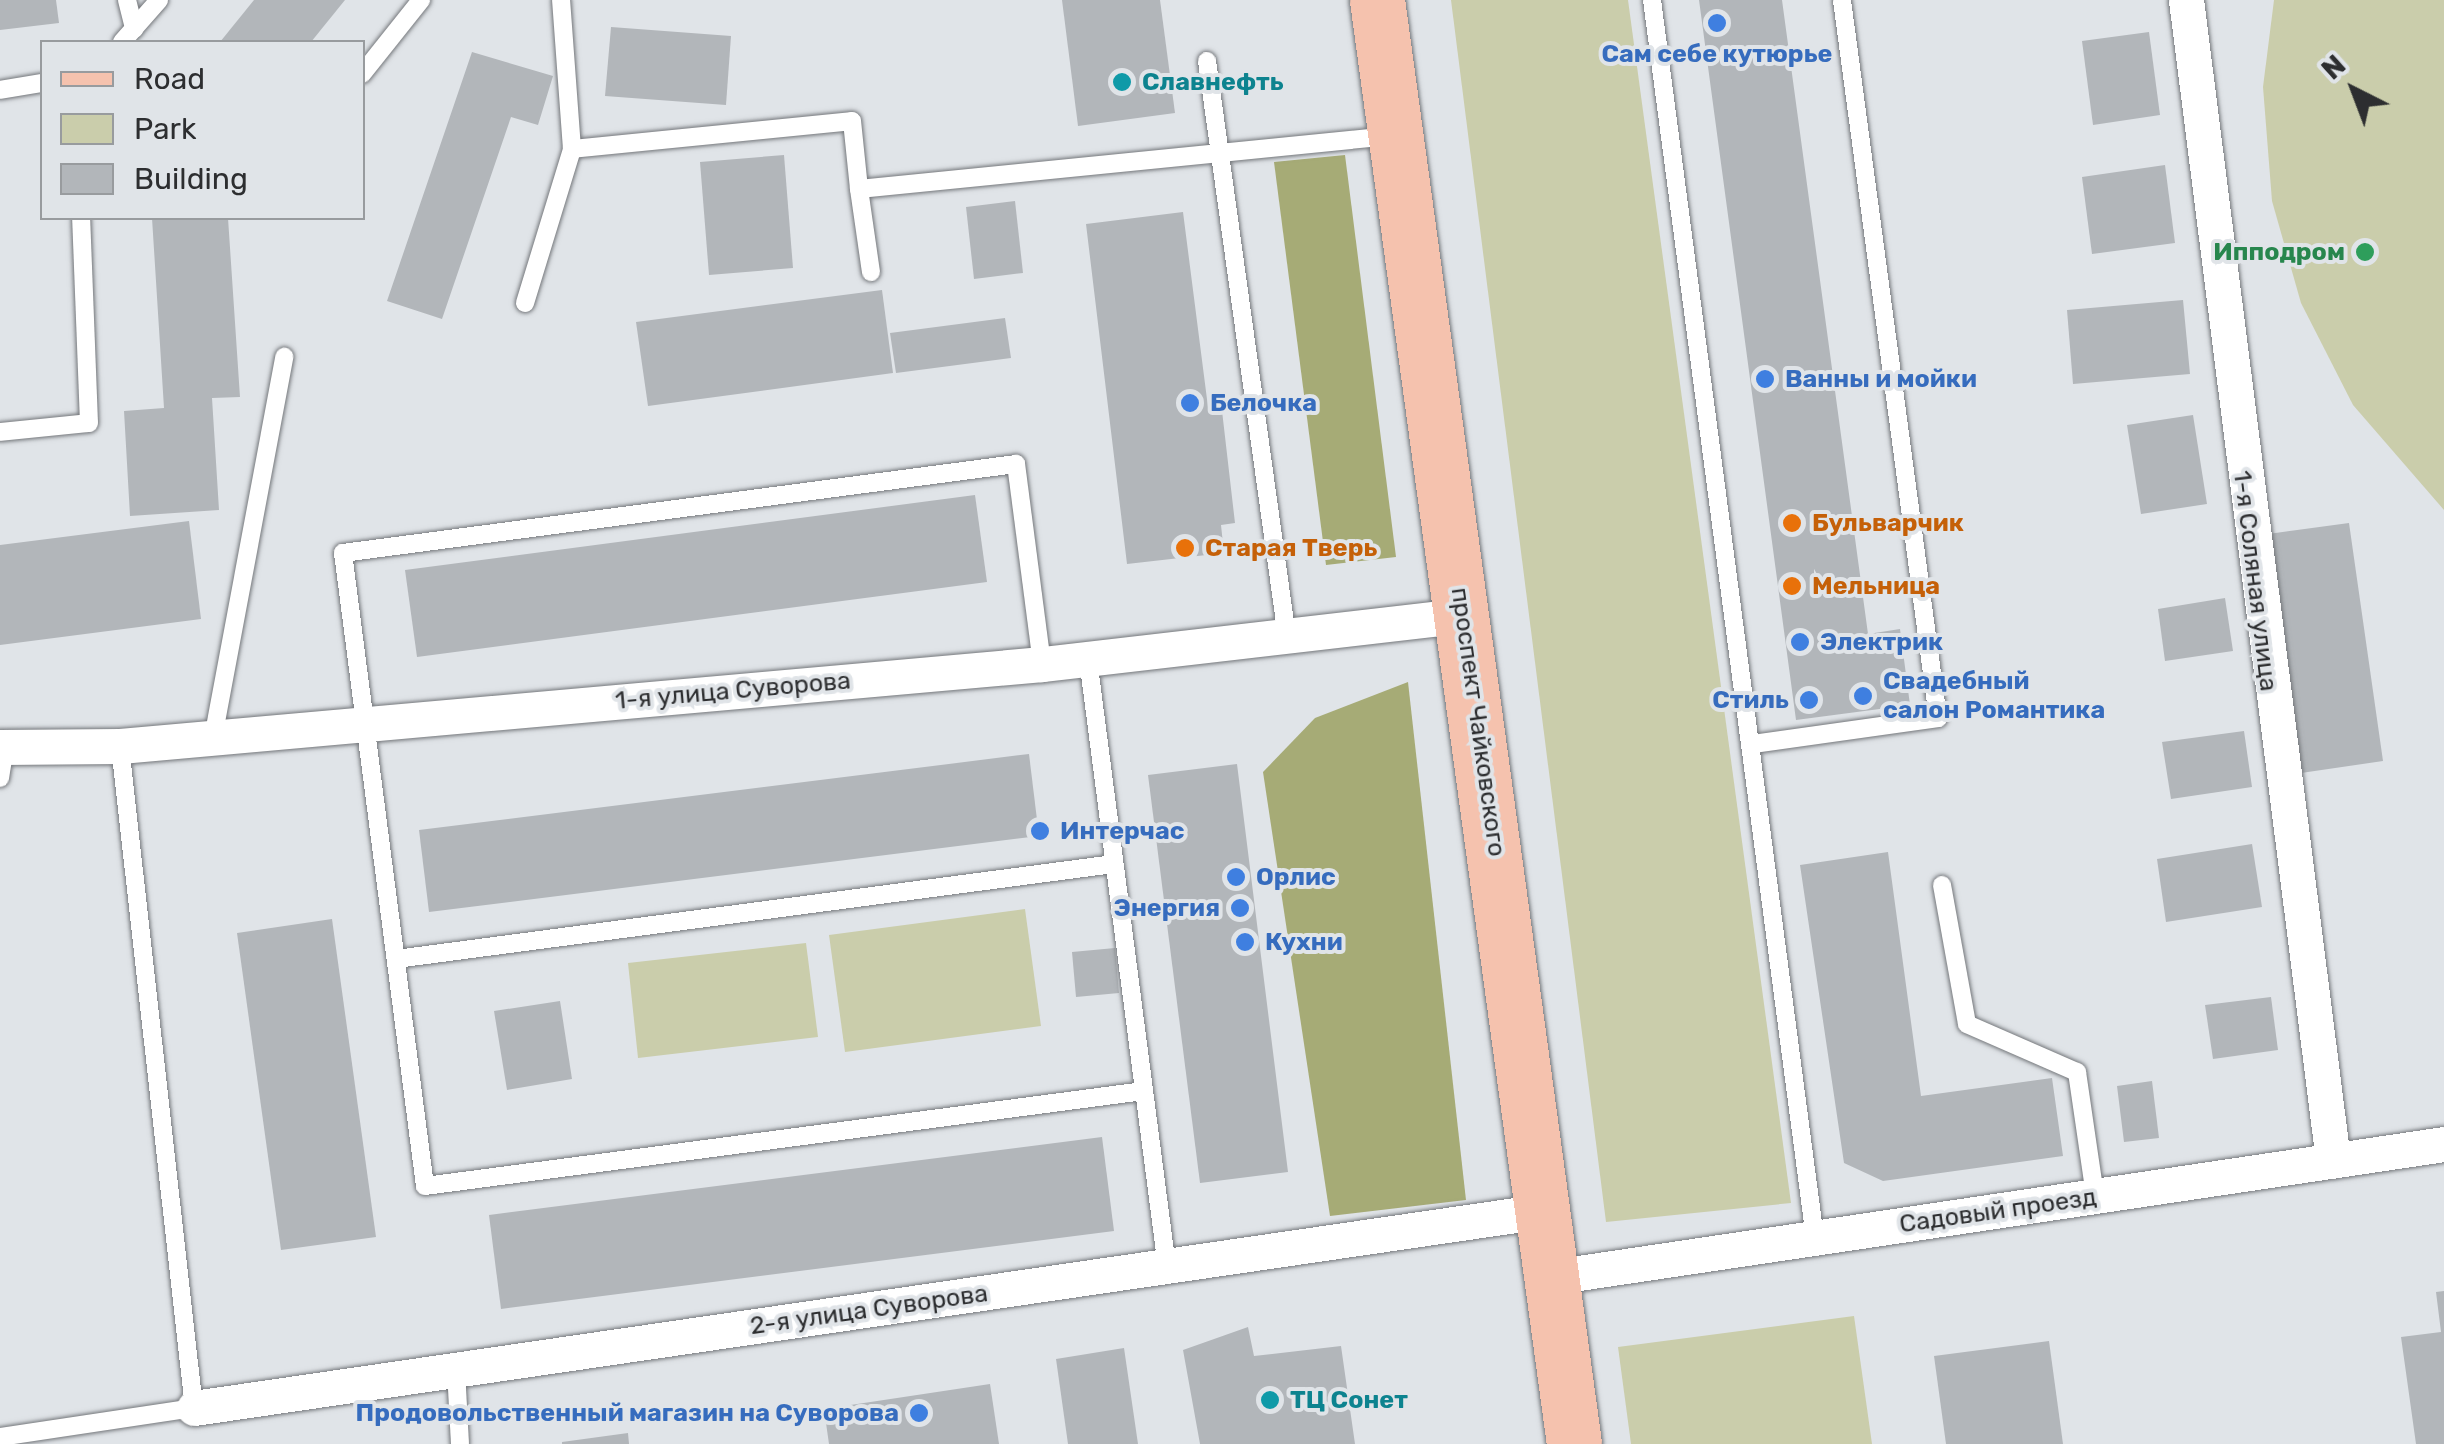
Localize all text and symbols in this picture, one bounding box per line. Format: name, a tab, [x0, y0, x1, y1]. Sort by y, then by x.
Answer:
marker: Сам себе кутюрье	[1706, 12, 1728, 34]
place label: Сам себе кутюрье	[1602, 39, 1832, 69]
legend	[40, 40, 365, 220]
north arrow	[2304, 40, 2404, 140]
text: N	[2315, 48, 2352, 86]
text: Road	[134, 61, 205, 97]
place label: Славнефть	[1142, 67, 1284, 97]
marker: Славнефть	[1111, 71, 1133, 93]
text: Park	[134, 111, 196, 147]
text: Building	[134, 161, 248, 197]
place label: Ипподром	[2213, 237, 2345, 267]
marker: Ипподром	[2354, 241, 2376, 263]
place label: Ванны и мойки	[1785, 364, 1977, 394]
marker: Ванны и мойки	[1754, 368, 1776, 390]
place label: Белочка	[1210, 388, 1317, 418]
marker: Белочка	[1179, 392, 1201, 414]
street label: 1-я Соляная улица	[2227, 469, 2283, 693]
place label: Бульварчик	[1812, 508, 1964, 538]
marker: Бульварчик	[1781, 512, 1803, 534]
place label: Старая Тверь	[1205, 533, 1377, 563]
marker: Старая Тверь	[1174, 537, 1196, 559]
place label: Мельница	[1812, 571, 1940, 601]
marker: Мельница	[1781, 575, 1803, 597]
street label: проспект Чайковского	[1444, 586, 1512, 858]
place label: Электрик	[1820, 627, 1943, 657]
marker: Электрик	[1789, 631, 1811, 653]
street label: 1-я улица Суворова	[614, 666, 852, 716]
place label: Свадебный салон Романтика	[1883, 667, 2105, 726]
place label: Стиль	[1712, 685, 1789, 715]
marker: Свадебный салон Романтика	[1852, 685, 1874, 707]
marker: Стиль	[1798, 689, 1820, 711]
place label: Интерчас	[1060, 816, 1184, 846]
marker: Интерчас	[1029, 820, 1051, 842]
place label: Орлис	[1256, 862, 1336, 892]
marker: Орлис	[1225, 866, 1247, 888]
place label: Энергия	[1114, 893, 1220, 923]
marker: Энергия	[1229, 897, 1251, 919]
place label: Кухни	[1265, 927, 1343, 957]
marker: Кухни	[1234, 931, 1256, 953]
street label: Садовый проезд	[1898, 1182, 2098, 1240]
street label: 2-я улица Суворова	[748, 1278, 990, 1342]
place label: ТЦ Сонет	[1290, 1385, 1408, 1415]
marker: ТЦ Сонет	[1259, 1389, 1281, 1411]
place label: Продовольственный магазин на Суворова	[356, 1398, 899, 1428]
marker: Продовольственный магазин на Суворова	[908, 1402, 930, 1424]

